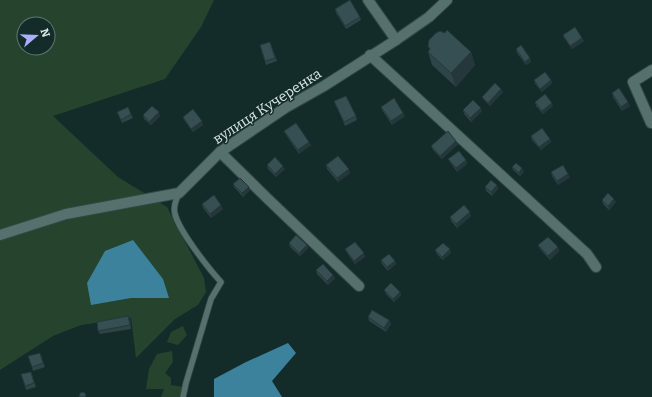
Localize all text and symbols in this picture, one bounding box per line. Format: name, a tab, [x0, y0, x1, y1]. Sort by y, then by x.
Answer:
north arrow	[16, 16, 56, 56]
text: N	[37, 27, 53, 40]
street label: вулиця Кучеренка	[210, 65, 325, 148]

